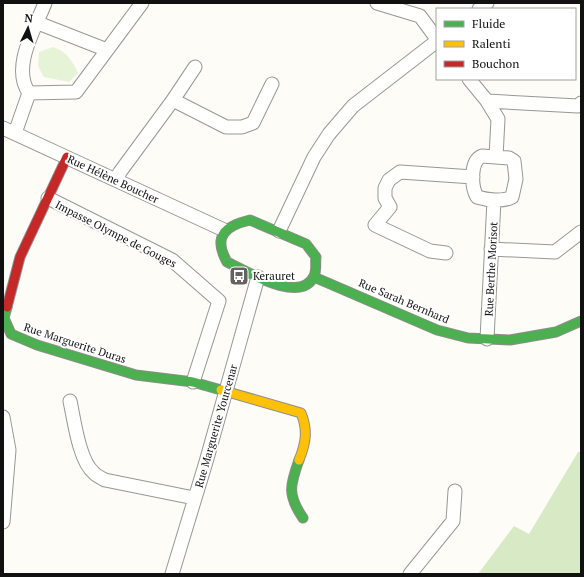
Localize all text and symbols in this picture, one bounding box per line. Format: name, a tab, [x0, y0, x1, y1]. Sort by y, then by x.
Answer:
north arrow	[8, 8, 48, 48]
legend	[436, 8, 576, 80]
text: N	[24, 11, 34, 25]
text: Fluide	[472, 16, 505, 31]
text: Ralenti	[472, 36, 511, 51]
text: Bouchon	[472, 56, 519, 71]
street label: Rue Hélène Boucher	[65, 152, 162, 207]
street label: Impasse Olympe de Gouges	[53, 197, 179, 271]
street label: Rue Berthe Morisot	[482, 221, 500, 317]
bus stop icon: Kerauret	[228, 265, 250, 287]
place label: Kerauret	[253, 269, 295, 283]
street label: Rue Sarah Bernhard	[356, 276, 452, 326]
street label: Rue Marguerite Duras	[22, 320, 128, 366]
street label: Rue Marguerite Yourcenar	[192, 362, 241, 489]

